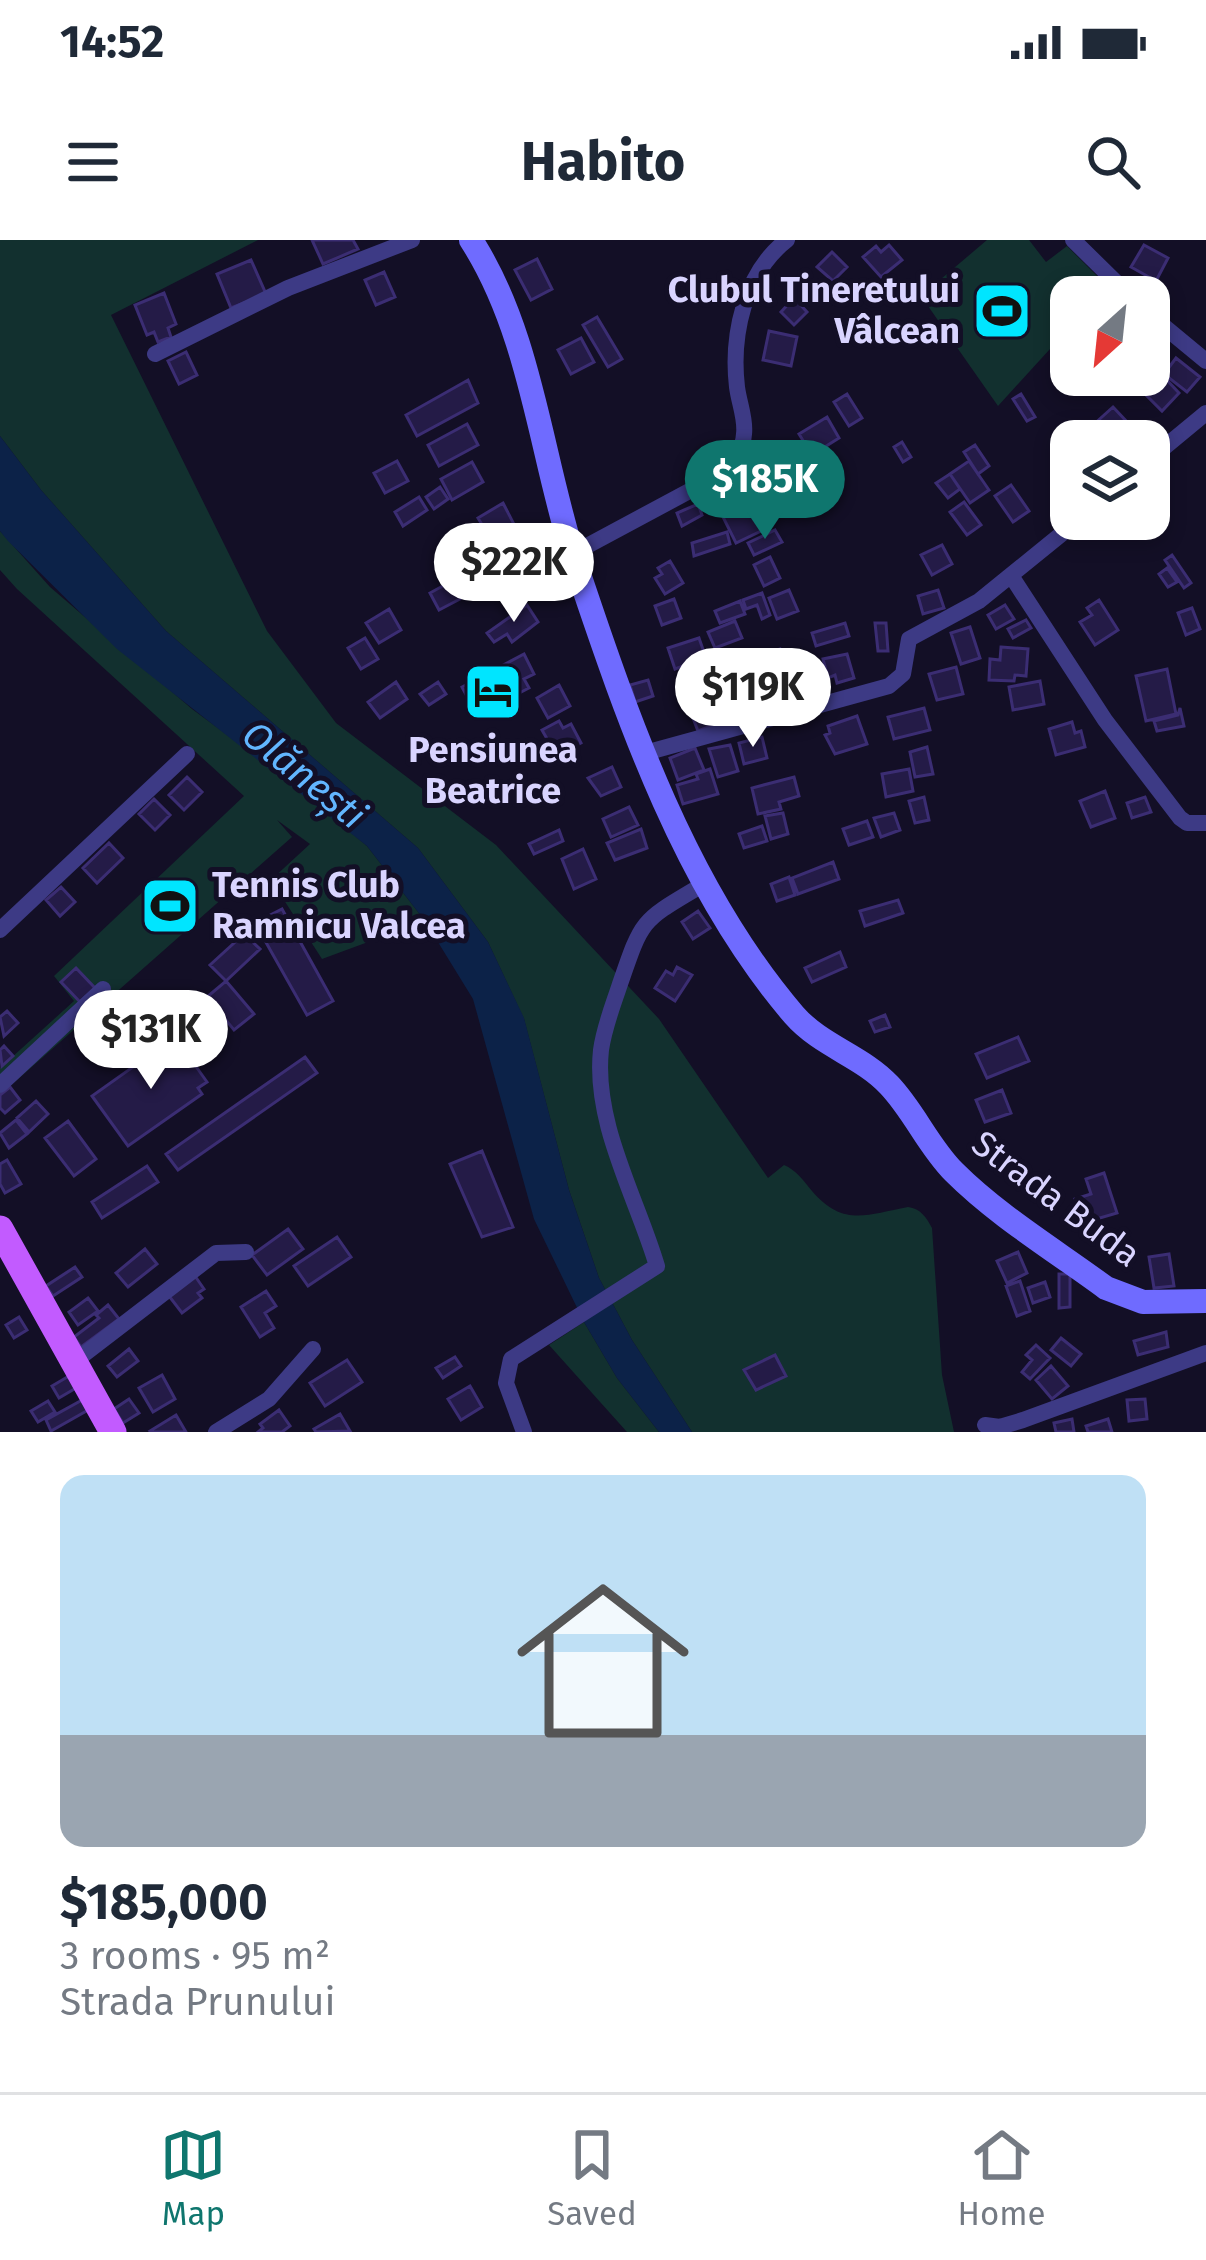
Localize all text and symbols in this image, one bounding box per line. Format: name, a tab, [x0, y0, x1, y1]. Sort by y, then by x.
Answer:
text: 14:52	[60, 15, 164, 69]
icon: menu	[60, 129, 126, 195]
icon: search	[1080, 129, 1146, 195]
text: Habito	[521, 130, 685, 194]
place label: Clubul Tineretului Vâlcean	[668, 268, 960, 353]
north arrow	[1050, 276, 1170, 396]
map controls	[1050, 276, 1170, 540]
sports icon: Clubul Tineretului Vâlcean	[971, 280, 1033, 342]
button: layers	[1050, 420, 1170, 540]
pin: $185K	[681, 440, 849, 542]
text: $185K	[712, 456, 818, 502]
pin: $222K	[430, 523, 598, 625]
text: $222K	[461, 539, 567, 585]
pin: $119K	[669, 648, 837, 750]
hotel icon: Pensiunea Beatrice	[462, 661, 524, 723]
text: $119K	[702, 664, 804, 710]
water label: Olănești	[232, 711, 375, 839]
place label: Pensiunea Beatrice	[408, 728, 578, 813]
place label: Tennis Club Ramnicu Valcea	[212, 863, 466, 948]
sports icon: Tennis Club Ramnicu Valcea	[139, 875, 201, 937]
pin: $131K	[67, 990, 235, 1092]
text: $131K	[101, 1006, 201, 1052]
street label: Strada Buda	[963, 1121, 1149, 1277]
icon: home	[495, 1553, 711, 1769]
text: $185,000	[60, 1871, 268, 1933]
text: 3 rooms · 95 m²	[60, 1933, 330, 1979]
text: Strada Prunului	[60, 1979, 335, 2025]
tab: Map	[160, 2122, 226, 2234]
tab: Saved	[547, 2122, 637, 2234]
tab: Home	[958, 2122, 1046, 2234]

